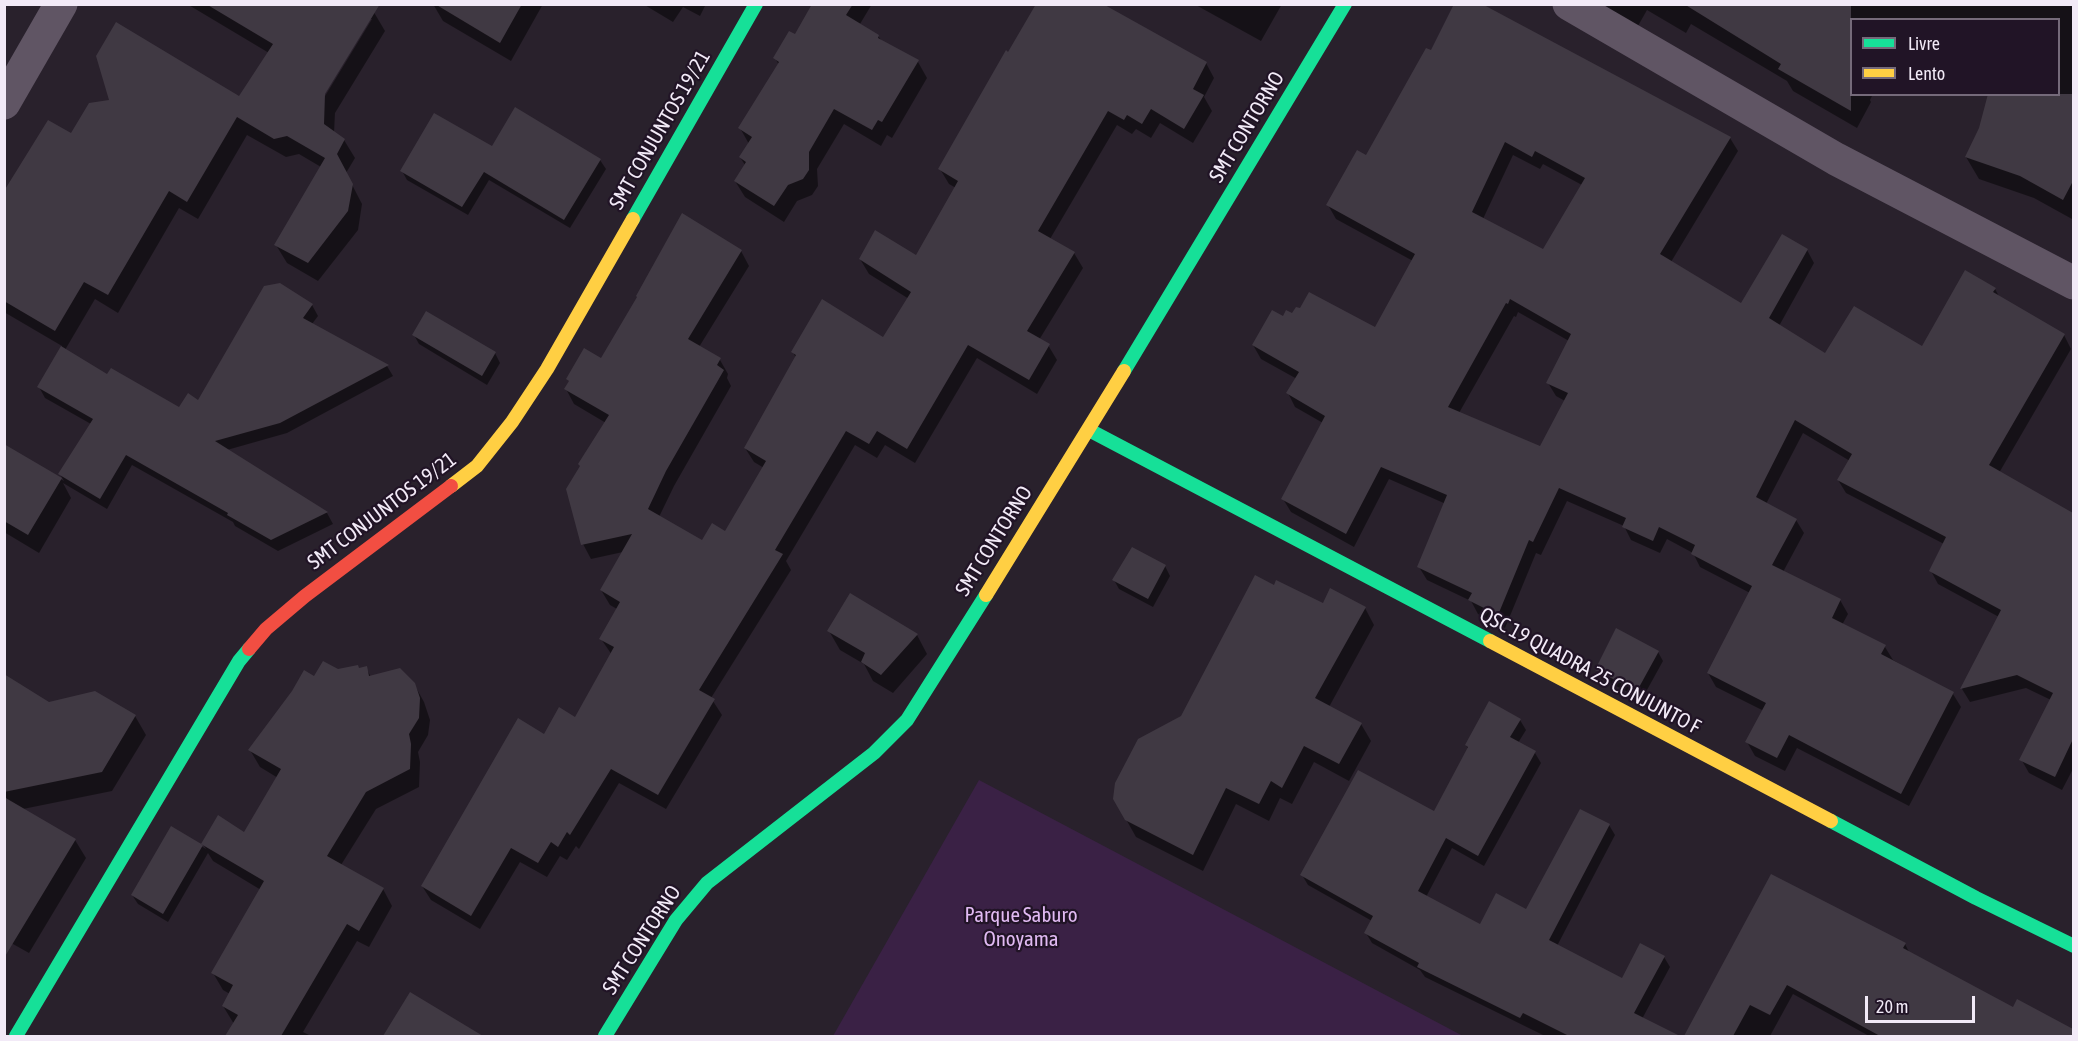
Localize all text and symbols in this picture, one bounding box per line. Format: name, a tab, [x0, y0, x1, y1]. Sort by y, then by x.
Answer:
legend	[1850, 18, 2060, 96]
text: Livre	[1908, 33, 1940, 54]
street label: SMT CONJUNTOS 19/21	[604, 46, 716, 214]
text: Lento	[1908, 63, 1945, 84]
street label: SMT CONTORNO	[1204, 67, 1290, 187]
street label: SMT CONJUNTOS 19/21	[303, 447, 461, 575]
street label: SMT CONTORNO	[950, 481, 1038, 601]
street label: QSC 19 QUADRA 25 CONJUNTO F	[1475, 602, 1705, 740]
street label: SMT CONTORNO	[597, 881, 687, 999]
park label: Parque Saburo Onoyama	[964, 902, 1078, 952]
scale bar	[1868, 984, 1978, 1022]
text: 20 m	[1876, 996, 1908, 1017]

